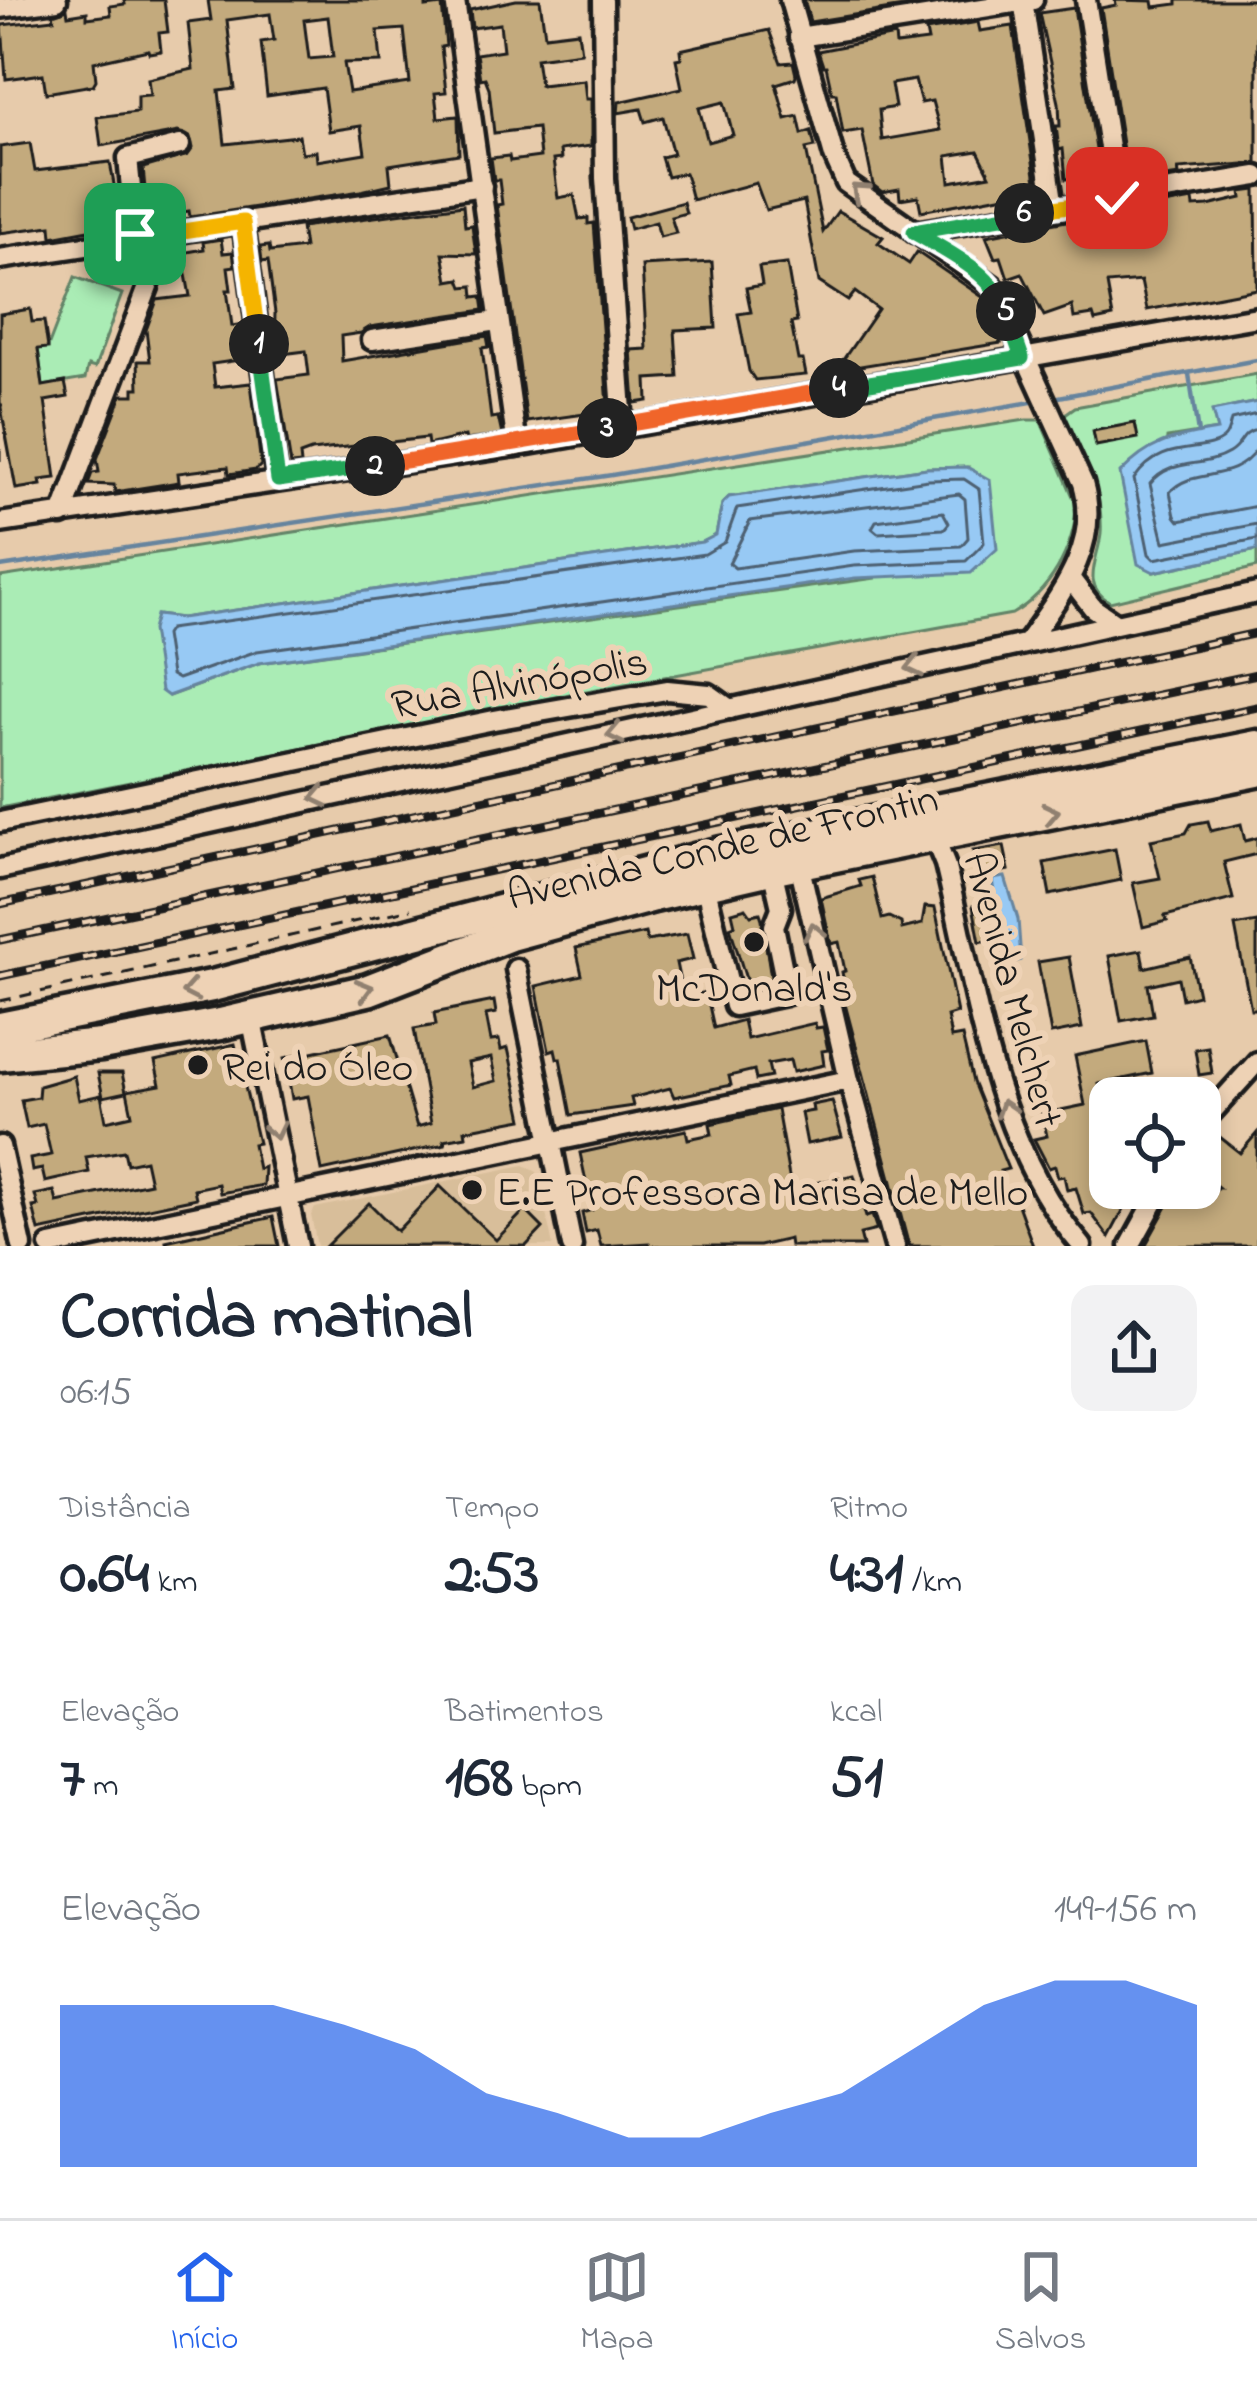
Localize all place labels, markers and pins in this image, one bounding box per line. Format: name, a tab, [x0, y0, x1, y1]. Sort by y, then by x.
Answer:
pin	[1066, 147, 1168, 249]
pin	[84, 183, 186, 285]
pin: 6	[994, 183, 1054, 243]
pin: 5	[976, 281, 1036, 341]
pin: 1	[229, 314, 289, 374]
pin: 4	[809, 358, 869, 418]
pin: 3	[577, 398, 637, 458]
pin: 2	[345, 436, 405, 496]
marker: McDonald's	[741, 929, 767, 955]
place label: McDonald's	[656, 960, 852, 1021]
place label: Rei do Óleo	[222, 1039, 413, 1100]
marker: Rei do Óleo	[185, 1052, 211, 1078]
place label: E.E Professora Marisa de Mello	[496, 1164, 1028, 1225]
marker: E.E Professora Marisa de Mello	[459, 1177, 485, 1203]

